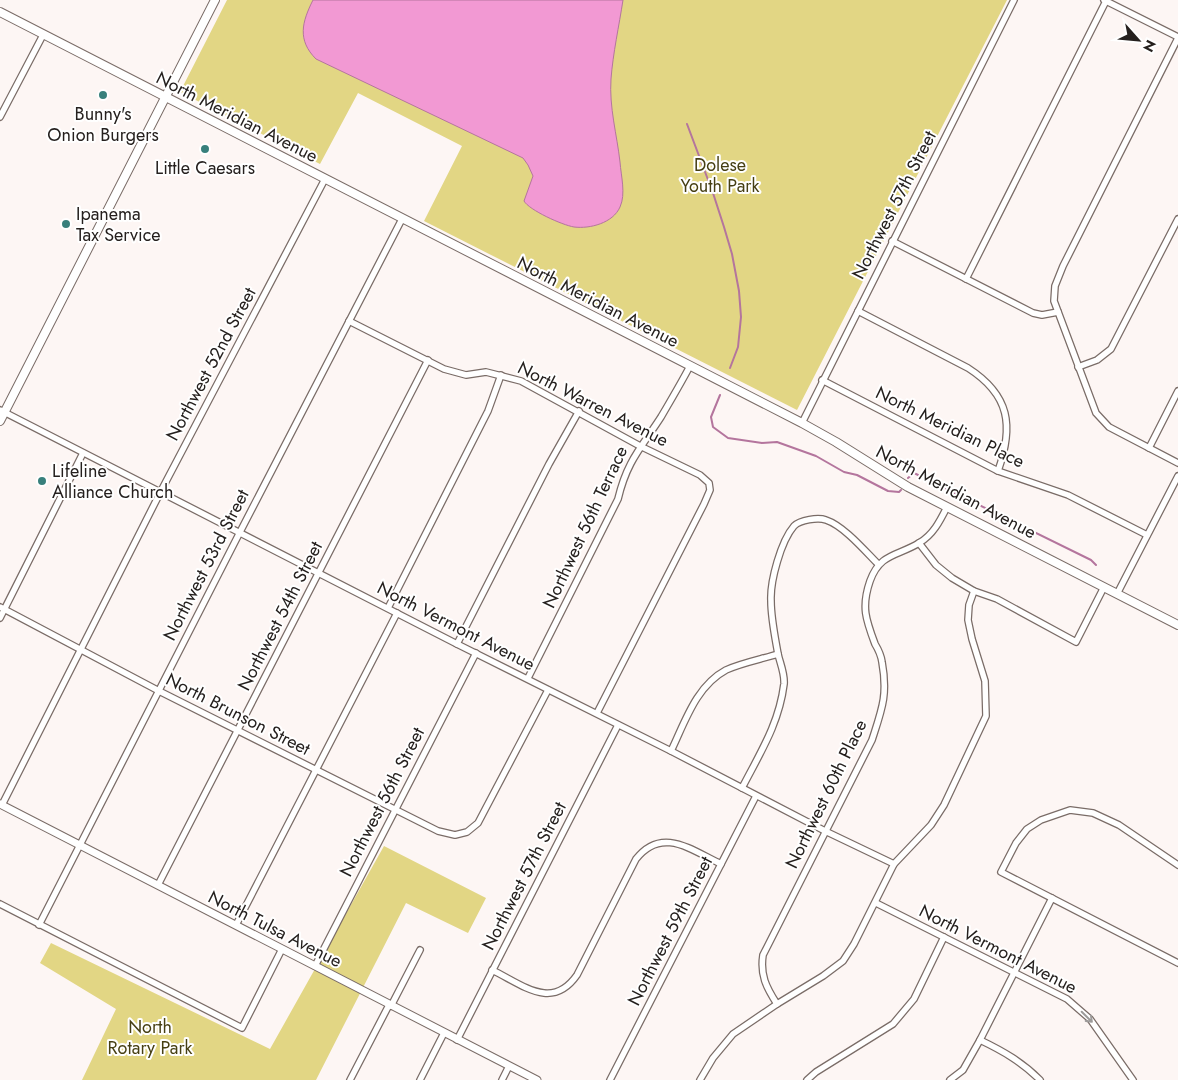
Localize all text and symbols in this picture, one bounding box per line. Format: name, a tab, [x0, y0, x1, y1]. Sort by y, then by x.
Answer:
north arrow	[1113, 15, 1163, 65]
text: N	[1138, 36, 1161, 55]
street label: North Meridian Avenue	[152, 65, 322, 169]
marker: Bunny's Onion Burgers	[97, 89, 109, 101]
place label: Bunny's Onion Burgers	[47, 101, 159, 148]
street label: Northwest 57th Street	[845, 126, 943, 284]
marker: Little Caesars	[199, 143, 211, 155]
park label: Dolese Youth Park	[681, 152, 759, 199]
place label: Little Caesars	[155, 155, 255, 181]
place label: Ipanema Tax Service	[76, 201, 161, 248]
marker: Ipanema Tax Service	[60, 218, 72, 230]
street label: North Meridian Avenue	[513, 250, 683, 354]
street label: Northwest 52nd Street	[160, 282, 263, 445]
street label: North Warren Avenue	[513, 355, 673, 453]
street label: North Meridian Place	[871, 380, 1029, 474]
street label: North Meridian Avenue	[871, 439, 1041, 545]
street label: Northwest 56th Terrace	[536, 442, 634, 612]
place label: Lifeline Alliance Church	[52, 458, 173, 505]
marker: Lifeline Alliance Church	[36, 475, 48, 487]
street label: Northwest 53rd Street	[157, 484, 256, 645]
street label: Northwest 54th Street	[231, 536, 329, 695]
street label: North Vermont Avenue	[373, 575, 539, 677]
street label: North Brunson Street	[161, 666, 315, 762]
street label: Northwest 60th Place	[779, 715, 873, 873]
street label: Northwest 56th Street	[333, 722, 431, 881]
street label: Northwest 57th Street	[475, 797, 573, 955]
street label: Northwest 59th Street	[621, 851, 719, 1010]
street label: North Tulsa Avenue	[204, 884, 346, 974]
street label: North Vermont Avenue	[915, 898, 1081, 1000]
one-way arrow	[1081, 1011, 1093, 1023]
park label: North Rotary Park	[108, 1014, 193, 1061]

